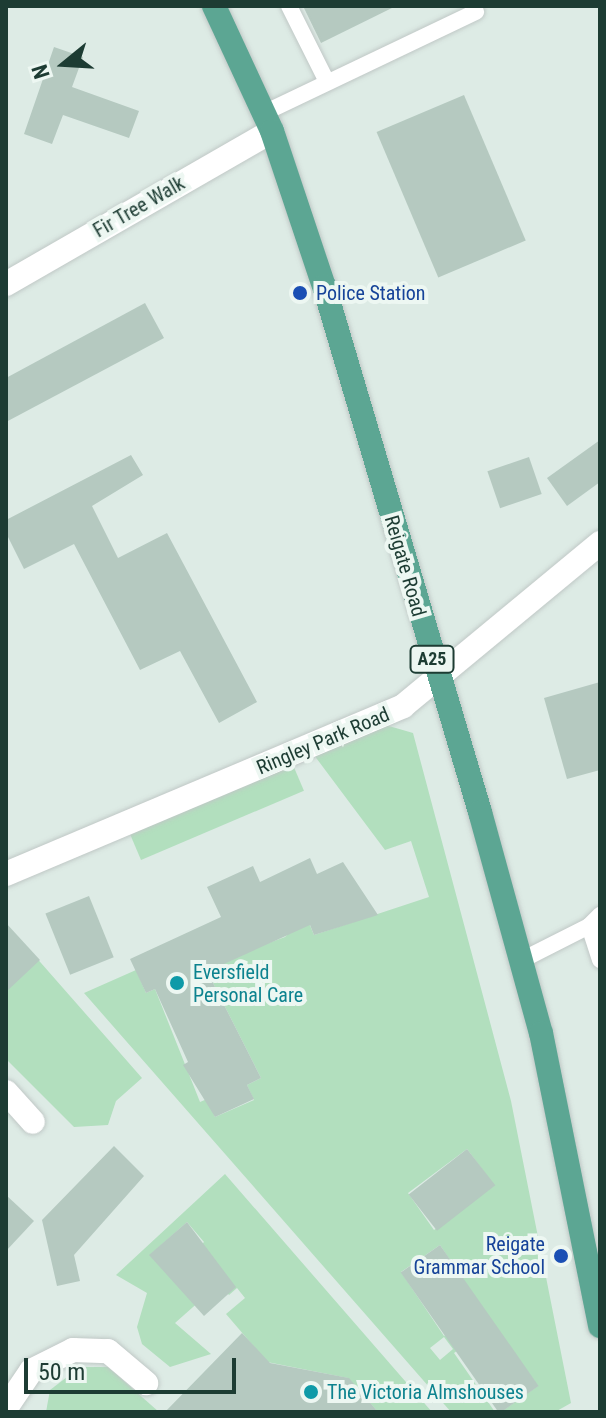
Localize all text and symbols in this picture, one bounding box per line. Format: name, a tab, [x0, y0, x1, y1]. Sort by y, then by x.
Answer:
north arrow	[24, 24, 104, 104]
text: N	[27, 61, 55, 82]
street label: Fir Tree Walk	[89, 171, 189, 243]
place label: Police Station	[316, 281, 425, 305]
marker: Police Station	[291, 284, 309, 302]
street label: Reigate Road	[379, 513, 431, 619]
road number: A25	[408, 645, 456, 673]
street label: Ringley Park Road	[253, 702, 393, 780]
place label: Eversfield Personal Care	[193, 960, 303, 1007]
marker: Eversfield Personal Care	[168, 974, 186, 992]
place label: Reigate Grammar School	[414, 1232, 545, 1279]
marker: Reigate Grammar School	[552, 1247, 570, 1265]
scale bar	[28, 1342, 240, 1392]
text: 50 m	[38, 1358, 85, 1386]
place label: The Victoria Almshouses	[327, 1380, 524, 1404]
marker: The Victoria Almshouses	[302, 1383, 320, 1401]

